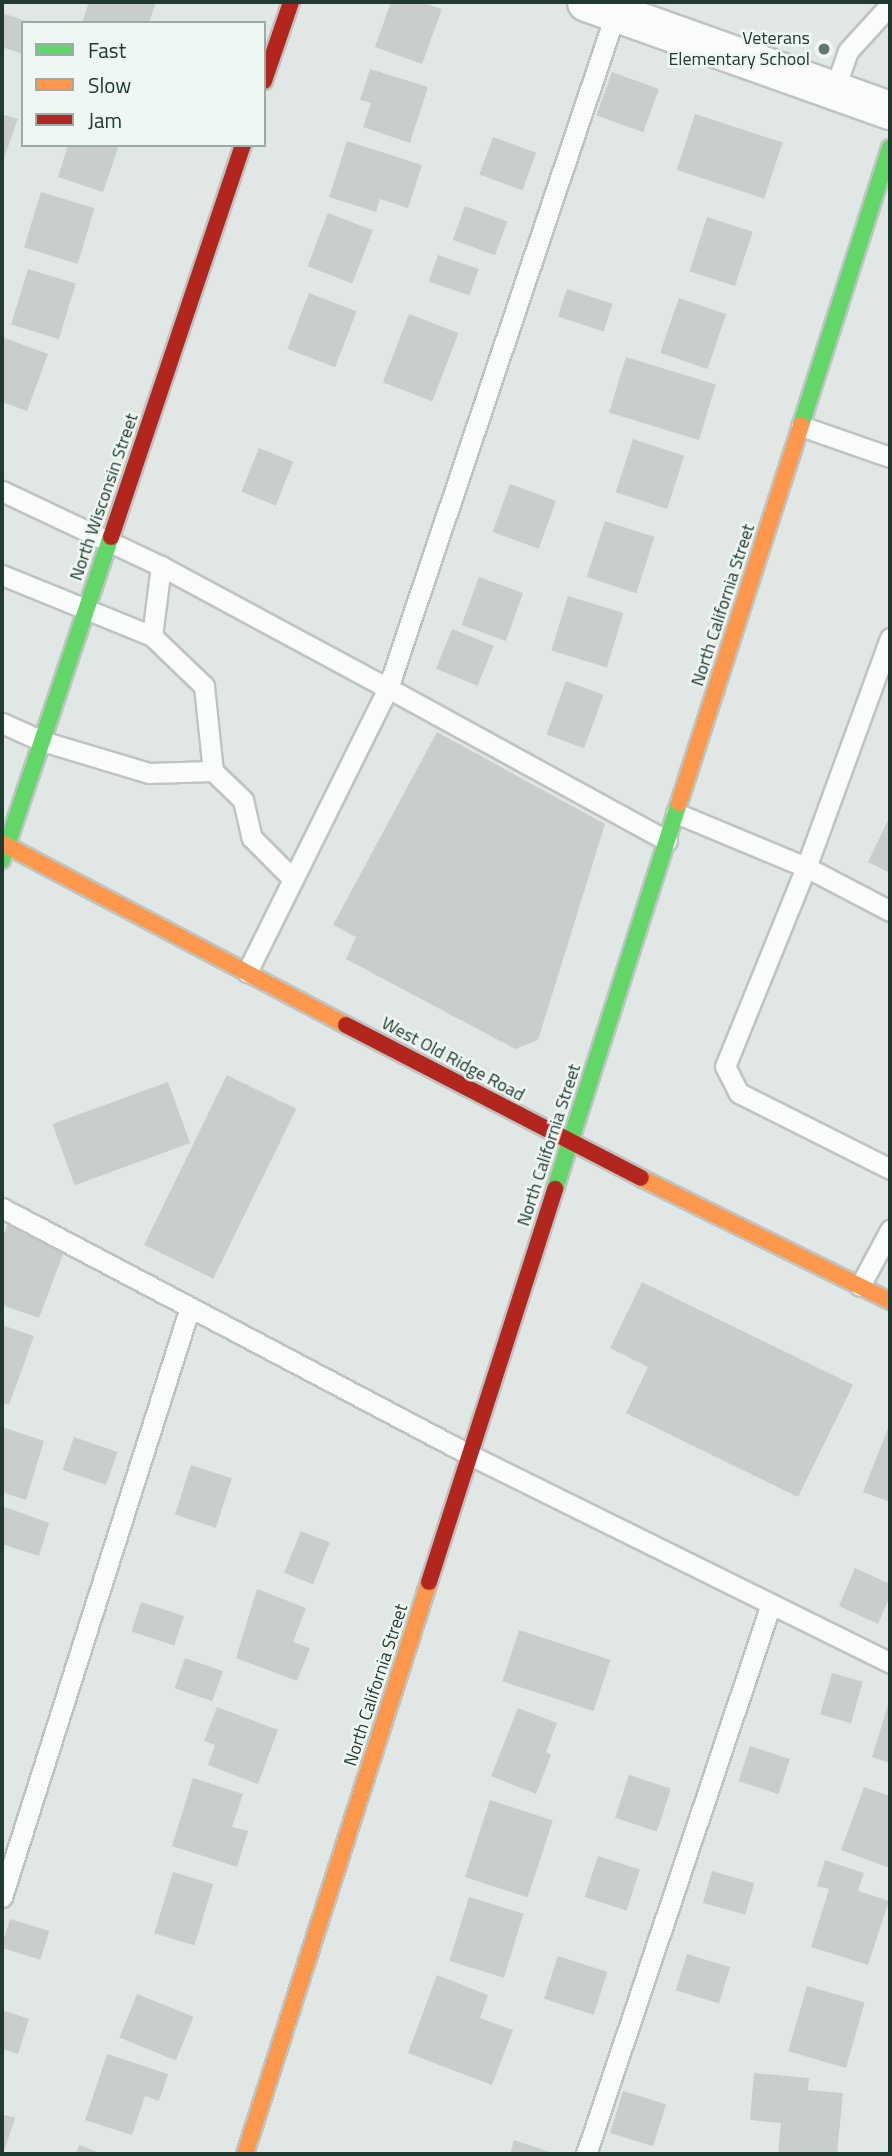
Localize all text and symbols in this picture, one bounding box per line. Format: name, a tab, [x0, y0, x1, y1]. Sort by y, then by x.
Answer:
legend	[21, 21, 266, 147]
place label: Veterans Elementary School	[668, 28, 810, 70]
text: Fast	[88, 34, 126, 66]
marker: Veterans Elementary School	[816, 41, 832, 57]
text: Slow	[88, 69, 131, 101]
text: Jam	[88, 104, 122, 136]
street label: North Wisconsin Street	[65, 411, 143, 583]
street label: North California Street	[687, 521, 759, 689]
street label: West Old Ridge Road	[378, 1012, 528, 1106]
street label: North California Street	[513, 1061, 585, 1229]
street label: North California Street	[340, 1601, 412, 1769]

